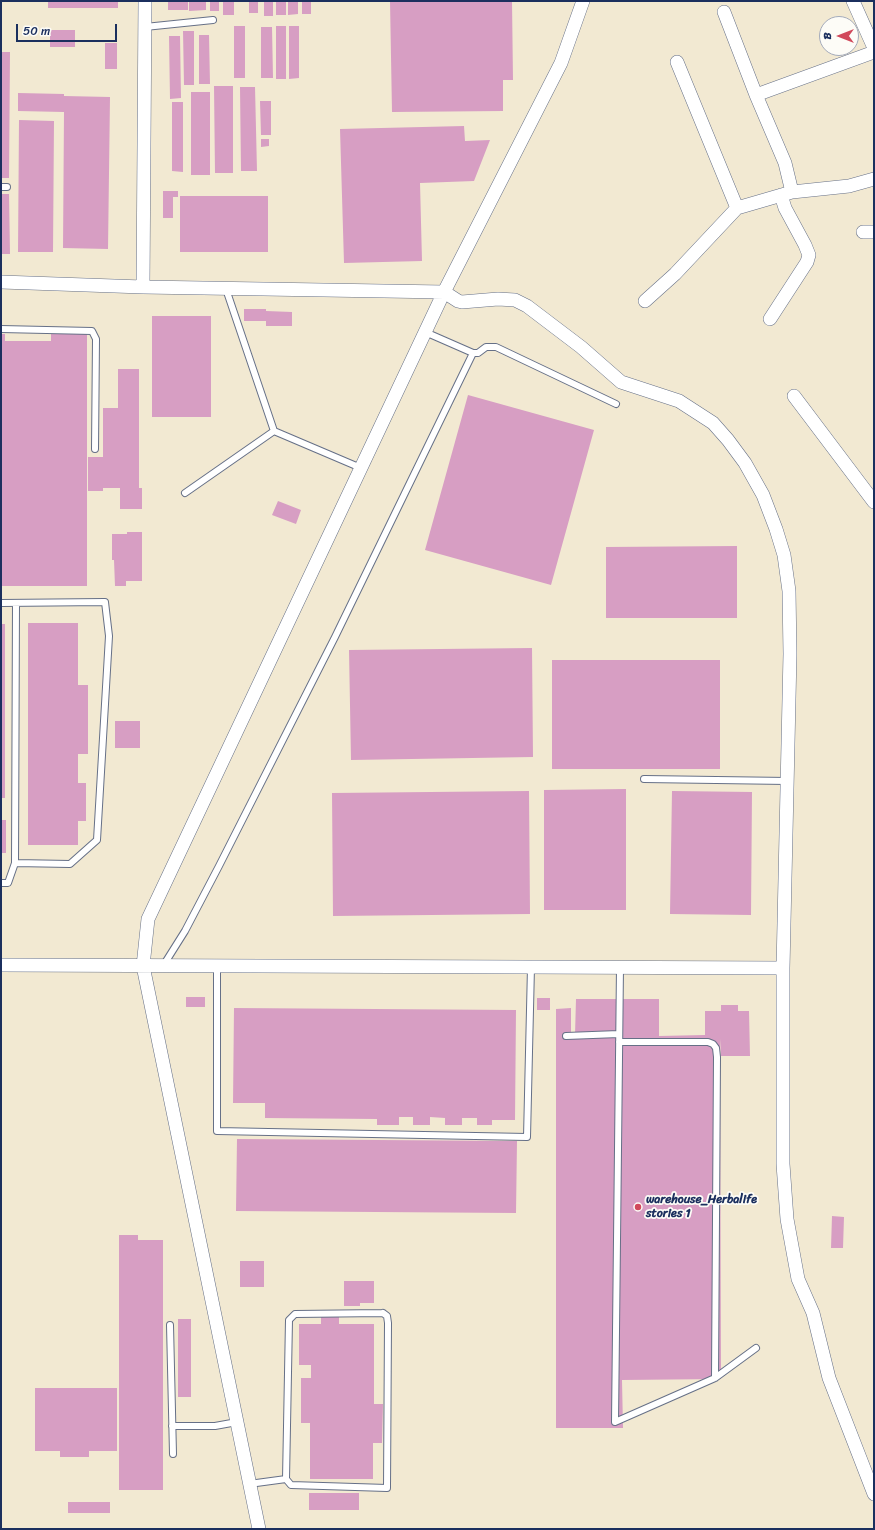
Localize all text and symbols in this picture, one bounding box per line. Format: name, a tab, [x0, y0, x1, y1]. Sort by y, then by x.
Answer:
scale bar	[18, 16, 119, 42]
north arrow	[819, 16, 859, 56]
text: 50 m	[23, 20, 50, 42]
text: B	[818, 33, 837, 39]
place label: warehouse_Herbalife stories 1	[646, 1193, 757, 1221]
marker: warehouse_Herbalife stories 1	[633, 1202, 643, 1212]

